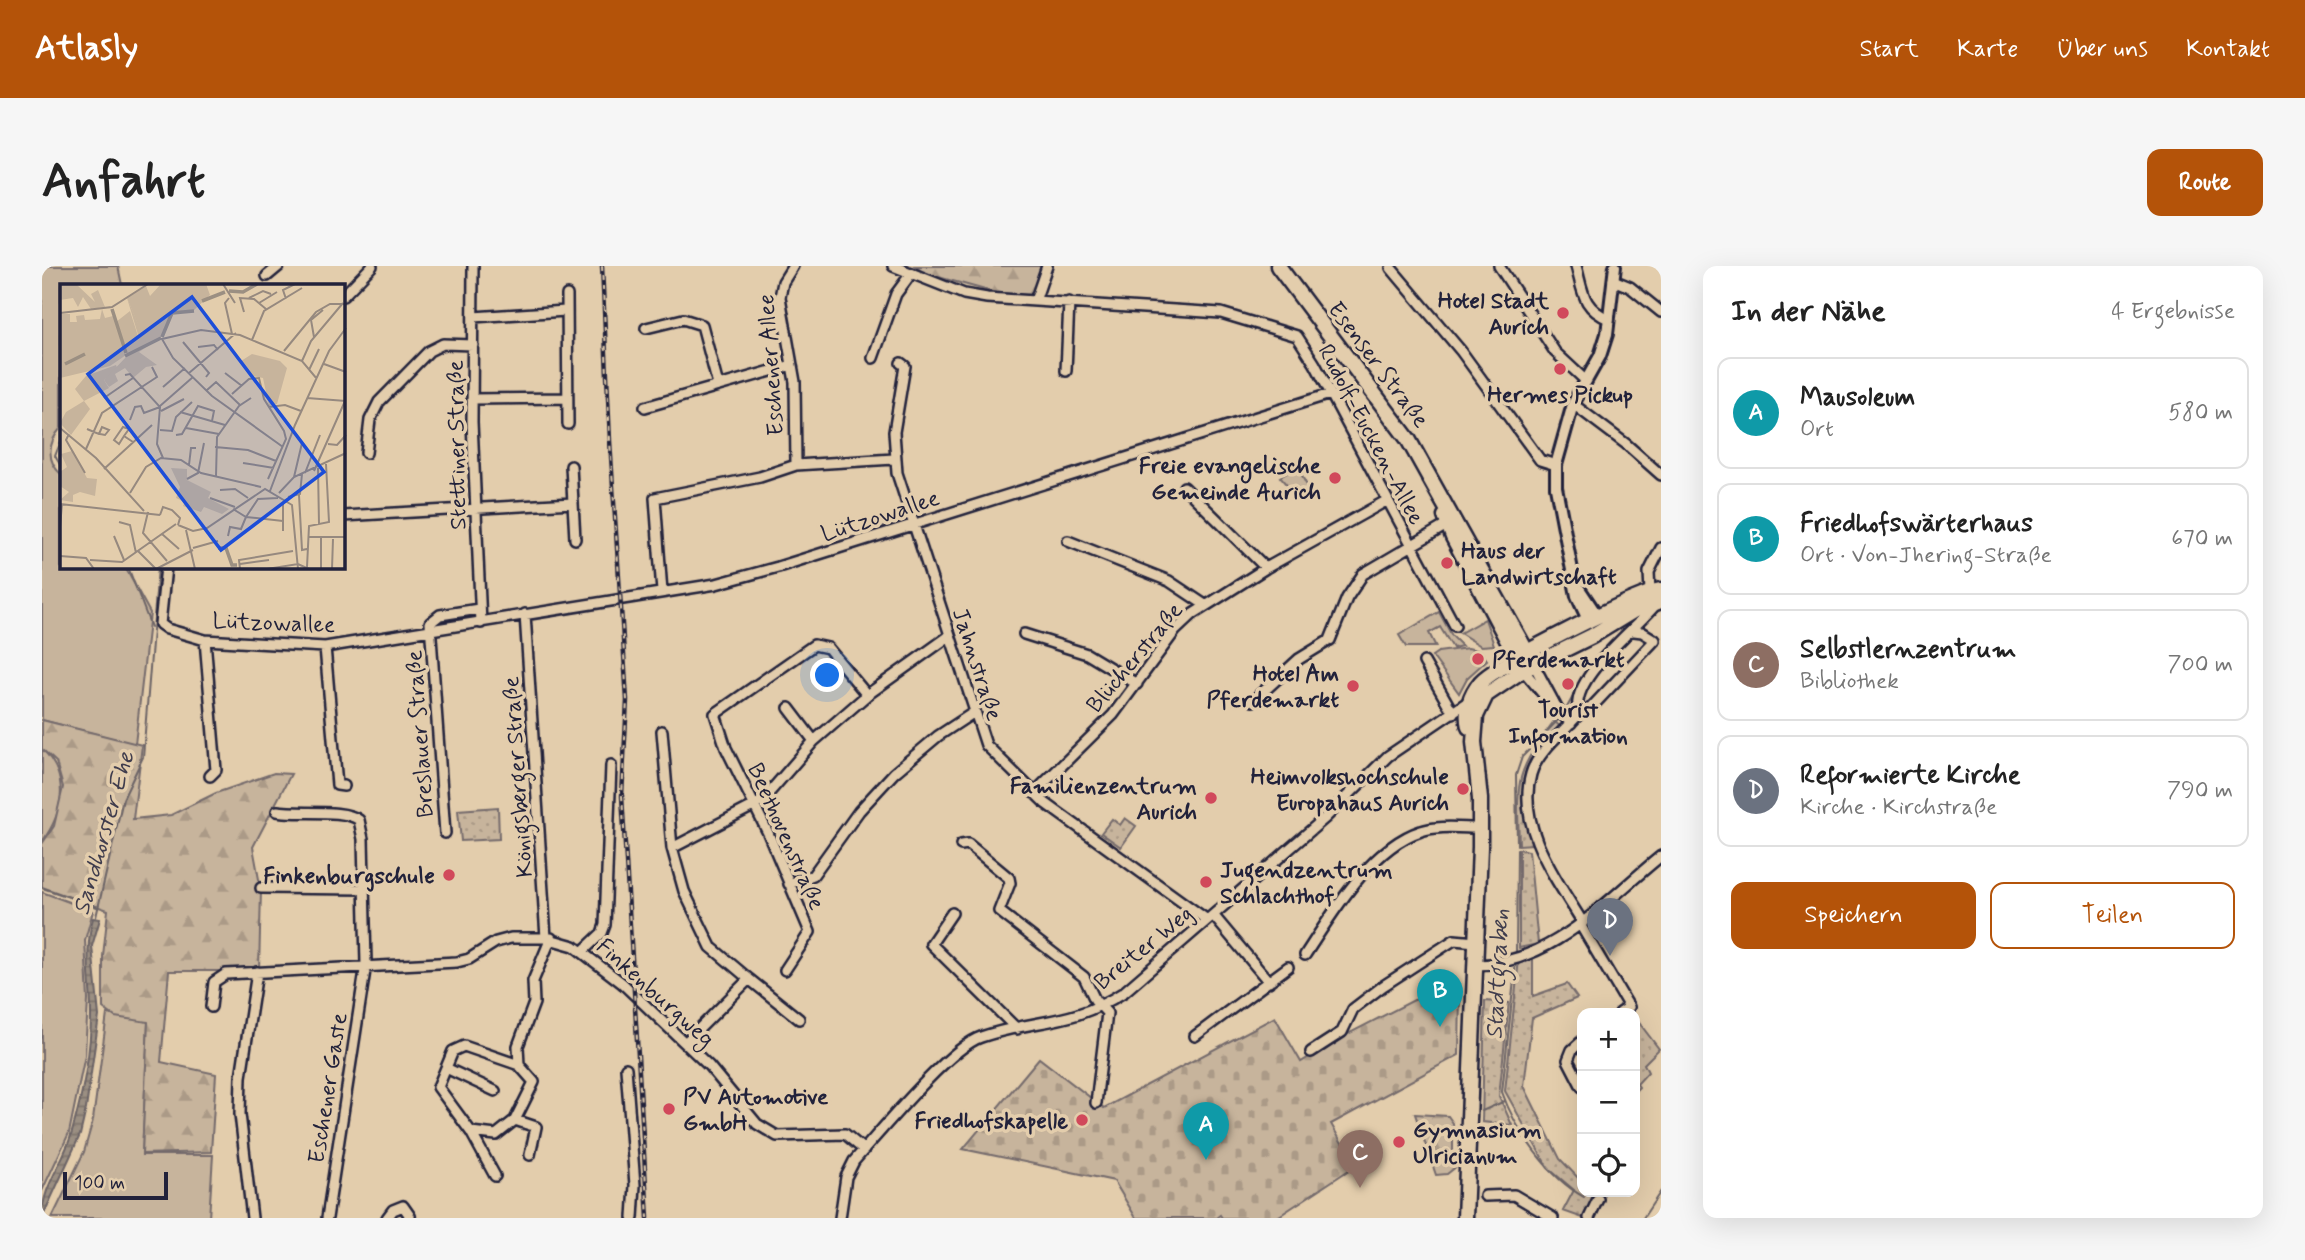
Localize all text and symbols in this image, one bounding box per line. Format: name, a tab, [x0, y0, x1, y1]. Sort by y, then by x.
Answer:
text: Atlasly	[35, 27, 138, 71]
text: Start	[1859, 34, 1919, 65]
text: Karte	[1957, 34, 2018, 65]
text: Über uns	[2056, 34, 2148, 65]
text: Kontakt	[2186, 34, 2270, 65]
button: Route	[2147, 149, 2263, 216]
text: Anfahrt	[42, 150, 205, 215]
inset map	[60, 284, 345, 569]
place label: Hotel Stadt Aurich	[1438, 287, 1549, 343]
text: In der Nähe	[1731, 292, 1886, 331]
street label: Eschener Allee	[752, 293, 792, 437]
street label: Esenser Straße	[1320, 296, 1435, 434]
text: 4 Ergebnisse	[2111, 297, 2235, 327]
marker: Hotel Stadt Aurich	[1555, 305, 1571, 321]
street label: Rudolf-Eucken-Allee	[1310, 339, 1431, 531]
street label: Stettiner Straße	[442, 360, 474, 530]
marker: Hermes Pickup	[1552, 361, 1568, 377]
place label: Hermes Pickup	[1487, 381, 1633, 411]
text: Mausoleum	[1800, 381, 1915, 415]
text: A	[1748, 398, 1764, 428]
text: 580 m	[2168, 398, 2233, 428]
text: Ort	[1800, 415, 1834, 445]
place label: Freie evangelische Gemeinde Aurich	[1139, 452, 1322, 508]
marker: Freie evangelische Gemeinde Aurich	[1327, 470, 1343, 486]
street label: Lützowallee	[818, 484, 944, 550]
text: Friedhofswärterhaus	[1800, 507, 2033, 541]
text: B	[1749, 524, 1763, 554]
text: 670 m	[2171, 524, 2233, 554]
place label: Haus der Landwirtschaft	[1461, 537, 1617, 593]
text: Ort · Von-Jhering-Straße	[1800, 541, 2052, 571]
marker: Haus der Landwirtschaft	[1439, 555, 1455, 571]
street label: Blücherstraße	[1081, 597, 1191, 720]
street label: Jahnstraße	[944, 605, 1008, 725]
street label: Lützowallee	[212, 607, 336, 641]
text: Selbstlernzentrum	[1800, 633, 2016, 667]
place label: Pferdemarkt	[1492, 646, 1625, 676]
street label: Breslauer Straße	[400, 649, 442, 819]
text: C	[1748, 650, 1764, 680]
text: 700 m	[2168, 650, 2233, 680]
marker: Pferdemarkt	[1470, 651, 1486, 667]
your location	[810, 658, 844, 692]
place label: Hotel Am Pferdemarkt	[1206, 660, 1339, 716]
text: Bibliothek	[1800, 667, 1899, 697]
street label: Königsberger Straße	[497, 675, 543, 878]
marker: Tourist Information	[1560, 676, 1576, 692]
marker: Hotel Am Pferdemarkt	[1345, 678, 1361, 694]
place label: Tourist Information	[1508, 696, 1628, 753]
water label: Sandhorster Ehe	[66, 747, 143, 919]
street label: Beethovenstraße	[739, 759, 831, 915]
text: Reformierte Kirche	[1800, 759, 2021, 793]
place label: Heimvolkshochschule Europahaus Aurich	[1251, 763, 1449, 819]
place label: Familienzentrum Aurich	[1010, 772, 1197, 828]
text: D	[1748, 776, 1764, 806]
text: 790 m	[2167, 776, 2233, 806]
marker: Heimvolkshochschule Europahaus Aurich	[1455, 781, 1471, 797]
marker: Familienzentrum Aurich	[1203, 790, 1219, 806]
text: Kirche · Kirchstraße	[1800, 793, 1997, 823]
place label: Jugendzentrum Schlachthof	[1220, 856, 1393, 912]
place label: Finkenburgschule	[263, 862, 435, 892]
marker: Finkenburgschule	[441, 867, 457, 883]
marker: Jugendzentrum Schlachthof	[1198, 874, 1214, 890]
button: Speichern	[1731, 882, 1976, 949]
button: Teilen	[1990, 882, 2235, 949]
pin: D	[1587, 898, 1633, 956]
street label: Breiter Weg	[1088, 899, 1200, 998]
water label: Stadtgraben	[1480, 908, 1520, 1040]
street label: Finkenburgweg	[588, 932, 720, 1056]
pin: B	[1417, 969, 1463, 1027]
map controls	[1577, 1008, 1640, 1197]
button: +	[1577, 1008, 1640, 1071]
street label: Eschener Gaste	[302, 1011, 356, 1166]
button: −	[1577, 1071, 1640, 1134]
place label: PV Automotive GmbH	[683, 1083, 829, 1139]
marker: PV Automotive GmbH	[661, 1101, 677, 1117]
pin: A	[1183, 1102, 1229, 1160]
place label: Friedhofskapelle	[914, 1107, 1068, 1137]
marker: Friedhofskapelle	[1074, 1112, 1090, 1128]
place label: Gymnasium Ulricianum	[1413, 1116, 1542, 1172]
pin: C	[1337, 1130, 1383, 1188]
marker: Gymnasium Ulricianum	[1391, 1134, 1407, 1150]
button: locate	[1577, 1134, 1640, 1197]
scale bar	[63, 1169, 168, 1201]
text: 100 m	[74, 1171, 125, 1196]

